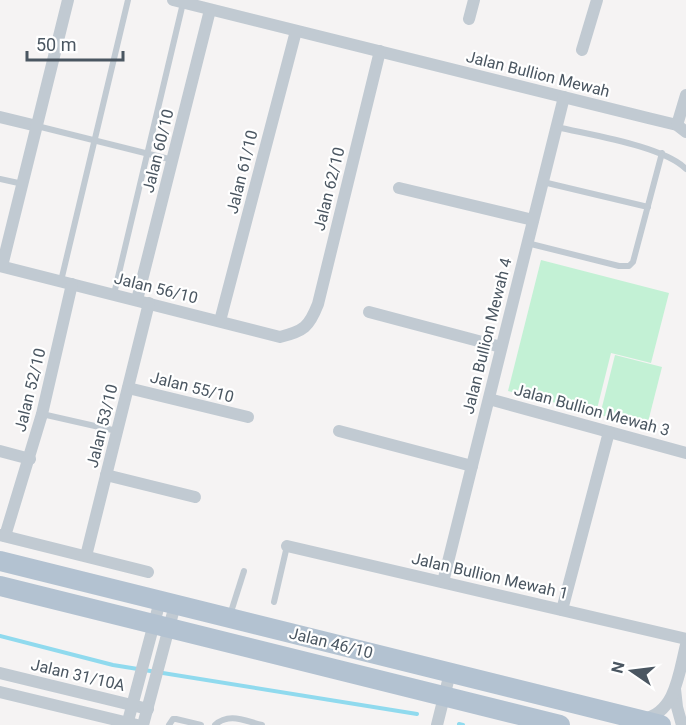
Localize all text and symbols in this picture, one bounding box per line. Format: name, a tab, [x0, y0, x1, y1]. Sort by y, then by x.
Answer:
scale bar	[27, 24, 123, 62]
text: 50 m	[36, 34, 76, 55]
street label: Jalan Bullion Mewah	[464, 47, 612, 101]
street label: Jalan 60/10	[138, 107, 178, 195]
street label: Jalan 61/10	[222, 128, 262, 216]
street label: Jalan 62/10	[309, 145, 349, 233]
street label: Jalan Bullion Mewah 4	[458, 256, 516, 416]
street label: Jalan 56/10	[112, 268, 200, 308]
street label: Jalan 52/10	[10, 346, 50, 434]
street label: Jalan 55/10	[148, 367, 236, 407]
street label: Jalan Bullion Mewah 3	[512, 380, 672, 440]
street label: Jalan 53/10	[82, 382, 122, 470]
street label: Jalan Bullion Mewah 1	[410, 549, 570, 603]
street label: Jalan 46/10	[287, 623, 375, 663]
north arrow	[602, 641, 662, 701]
street label: Jalan 31/10A	[29, 655, 127, 695]
text: N	[607, 660, 629, 675]

